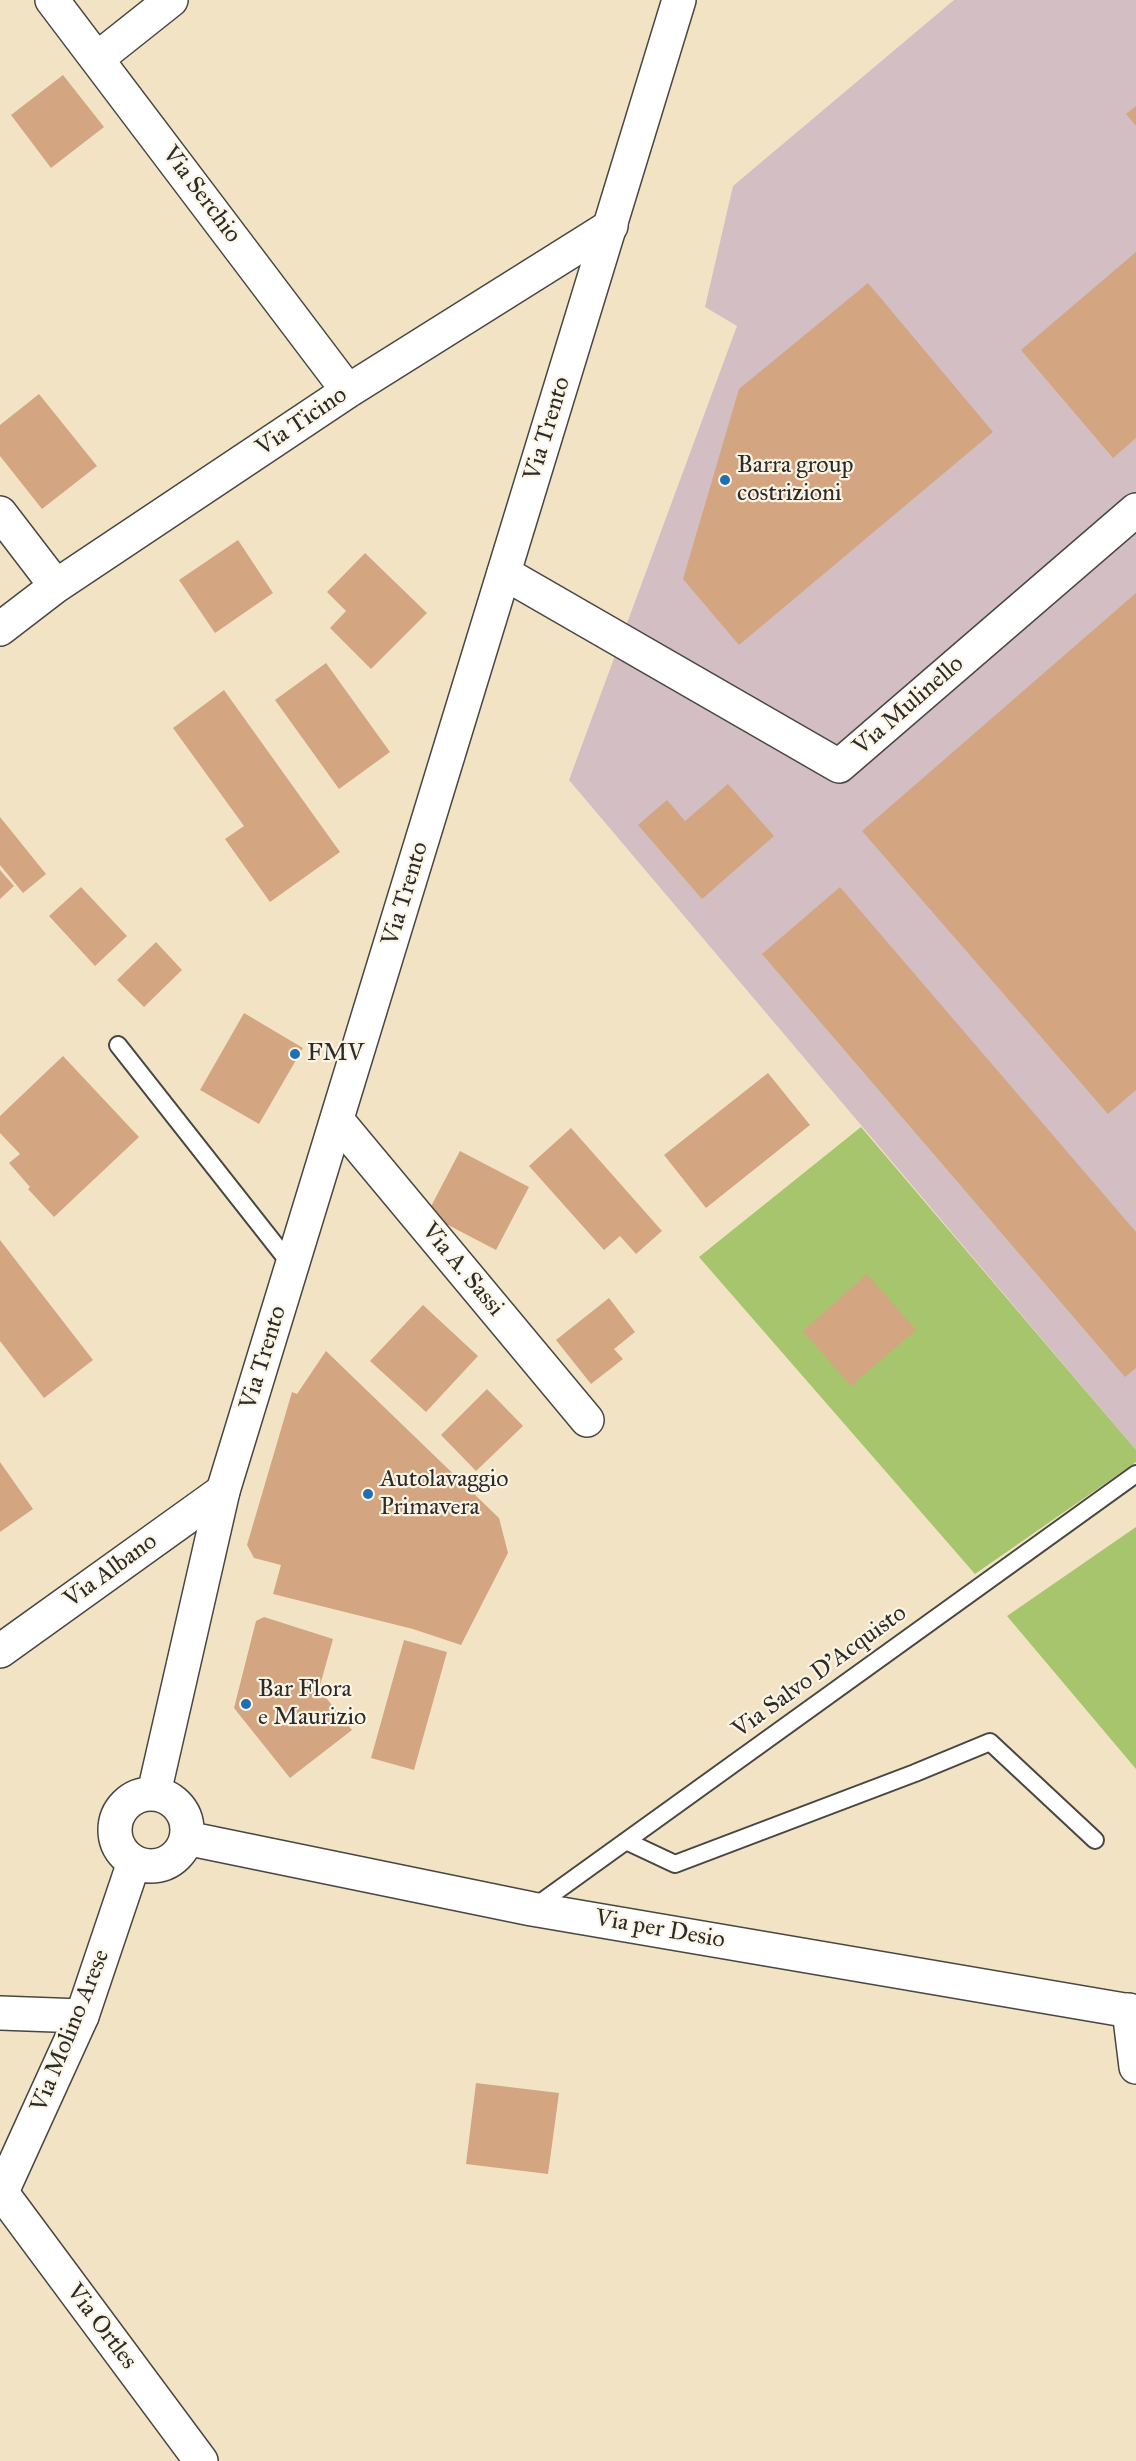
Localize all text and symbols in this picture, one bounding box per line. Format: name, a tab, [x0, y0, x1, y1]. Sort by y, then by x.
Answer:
street label: Via Serchio	[155, 141, 247, 249]
street label: Via Trento	[519, 374, 577, 484]
street label: Via Ticino	[251, 381, 353, 463]
place label: Barra group costrizioni	[737, 452, 853, 508]
marker: Barra group costrizioni	[718, 473, 732, 487]
street label: Via Mulinello	[848, 650, 970, 762]
street label: Via Trento	[377, 839, 435, 949]
place label: FMV	[307, 1040, 364, 1068]
marker: FMV	[288, 1047, 302, 1061]
street label: Via A. Sassi	[415, 1217, 509, 1323]
street label: Via Trento	[235, 1303, 293, 1413]
place label: Autolavaggio Primavera	[380, 1466, 508, 1522]
marker: Autolavaggio Primavera	[361, 1487, 375, 1501]
street label: Via Albano	[59, 1528, 163, 1614]
street label: Via Salvo D'Acquisto	[727, 1599, 913, 1745]
place label: Bar Flora e Maurizio	[258, 1676, 366, 1732]
marker: Bar Flora e Maurizio	[239, 1697, 253, 1711]
street label: Via per Desio	[593, 1904, 727, 1956]
street label: Via Molino Arese	[25, 1946, 117, 2116]
street label: Via Ortles	[60, 2279, 142, 2375]

